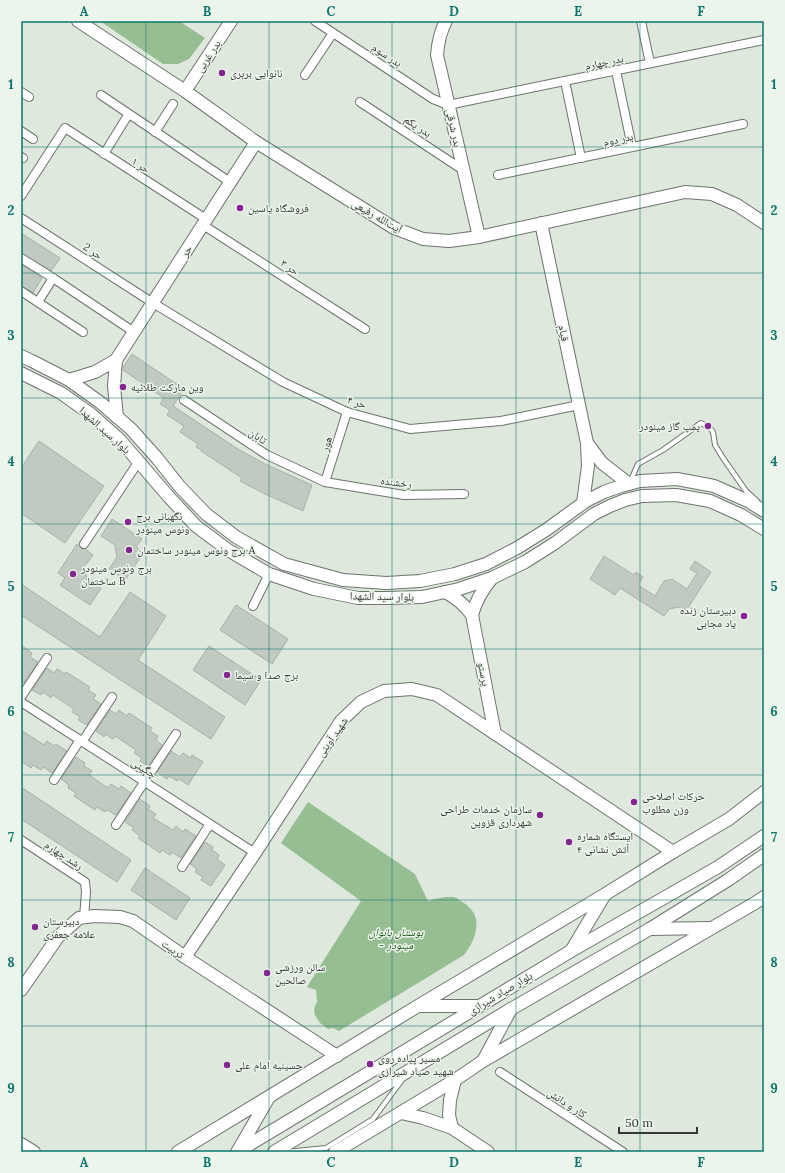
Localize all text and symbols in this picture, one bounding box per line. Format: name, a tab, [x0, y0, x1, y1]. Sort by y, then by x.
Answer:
text: A	[80, 3, 89, 20]
text: B	[203, 3, 212, 20]
text: C	[327, 3, 336, 20]
text: D	[449, 3, 459, 20]
text: E	[574, 3, 582, 20]
text: F	[697, 3, 705, 20]
street label: بدر غربی	[192, 37, 224, 75]
street label: بدر سوم	[369, 40, 405, 70]
street label: بدر چهارم	[583, 51, 625, 73]
place label: نانوایی بربری	[230, 66, 283, 80]
marker: نانوایی بربری	[217, 68, 227, 78]
text: 1	[8, 76, 14, 93]
text: 1	[771, 76, 777, 93]
street label: بدر شرقی	[443, 107, 465, 149]
street label: بدر یکم	[401, 112, 434, 141]
street label: بدر دوم	[602, 129, 634, 149]
street label: حر ۱	[129, 154, 153, 176]
street label: آیت‌الله رفیعی	[349, 196, 405, 236]
place label: فروشگاه یاسین	[248, 201, 309, 215]
text: 2	[8, 202, 15, 219]
text: 2	[771, 202, 778, 219]
marker: فروشگاه یاسین	[235, 203, 245, 213]
street label: حر 2	[81, 240, 105, 262]
street label: حر	[176, 242, 195, 260]
street label: حر ۳	[278, 256, 302, 278]
street label: قیام	[555, 323, 573, 343]
text: 3	[7, 327, 15, 344]
text: 3	[770, 327, 778, 344]
place label: وین مارکت طلائیه	[131, 380, 204, 394]
marker: وین مارکت طلائیه	[118, 382, 128, 392]
street label: حر ۴	[346, 392, 368, 412]
street label: بلوار سید الشهدا	[76, 403, 134, 457]
place label: پمپ گاز مینودر	[638, 419, 700, 433]
marker: پمپ گاز مینودر	[703, 421, 713, 431]
street label: تابان	[246, 425, 270, 447]
street label: هور	[317, 434, 335, 454]
text: 4	[7, 453, 15, 470]
text: 4	[770, 453, 778, 470]
street label: رخشنده	[380, 473, 412, 491]
place label: نگهبانی برج ونوس مینودر	[135, 509, 190, 536]
marker: نگهبانی برج ونوس مینودر	[123, 517, 133, 527]
place label: برج ونوس مینودر ساختمان A	[137, 543, 256, 557]
marker: برج ونوس مینودر ساختمان A	[124, 545, 134, 555]
place label: برج ونوس مینودر ساختمان B	[80, 561, 152, 588]
marker: برج ونوس مینودر ساختمان B	[68, 569, 78, 579]
text: 5	[7, 578, 15, 595]
text: 5	[770, 578, 778, 595]
street label: بلوار سید الشهدا	[350, 588, 414, 604]
place label: دبیرستان زنده یاد مجابی	[680, 603, 737, 630]
marker: دبیرستان زنده یاد مجابی	[739, 611, 749, 621]
street label: پرستو	[475, 661, 493, 688]
place label: برج صدا و سیما	[235, 668, 298, 682]
marker: برج صدا و سیما	[222, 670, 232, 680]
text: 6	[7, 703, 15, 720]
text: 6	[770, 703, 778, 720]
street label: شهید آوینی	[313, 714, 351, 760]
street label: چگینی	[129, 755, 159, 781]
place label: حرکات اصلاحی وزن مطلوب	[642, 789, 705, 816]
marker: حرکات اصلاحی وزن مطلوب	[629, 797, 639, 807]
place label: سازمان خدمات طراحی شهرداری قزوین	[440, 802, 532, 829]
marker: سازمان خدمات طراحی شهرداری قزوین	[535, 810, 545, 820]
text: 7	[8, 829, 14, 846]
place label: ایستگاه شماره ۴ آتش نشانی	[577, 829, 633, 856]
text: 7	[771, 829, 777, 846]
street label: رشد چهارم	[42, 837, 86, 873]
marker: ایستگاه شماره ۴ آتش نشانی	[564, 837, 574, 847]
place label: دبیرستان علامه جعفری	[43, 914, 96, 941]
marker: دبیرستان علامه جعفری	[30, 922, 40, 932]
park label: بوستان بانوان - مینودر	[369, 925, 424, 952]
street label: تربیت	[159, 936, 188, 962]
text: 8	[7, 954, 15, 971]
text: 8	[770, 954, 778, 971]
place label: سالن ورزشی صالحین	[275, 960, 325, 987]
marker: سالن ورزشی صالحین	[262, 968, 272, 978]
street label: بلوار صیاد شیرازی	[465, 968, 535, 1018]
place label: مسیر پیاده روی شهید صیاد شیرازی	[378, 1051, 454, 1078]
place label: حسینیه امام علی	[235, 1058, 303, 1072]
marker: مسیر پیاده روی شهید صیاد شیرازی	[365, 1059, 375, 1069]
marker: حسینیه امام علی	[222, 1060, 232, 1070]
text: 9	[7, 1080, 15, 1097]
text: 9	[770, 1080, 778, 1097]
street label: کار و دانش	[545, 1085, 590, 1121]
scale bar	[619, 1109, 697, 1135]
text: 50 m	[625, 1115, 653, 1130]
text: A	[80, 1154, 89, 1171]
text: B	[203, 1154, 212, 1171]
text: C	[327, 1154, 336, 1171]
text: D	[449, 1154, 459, 1171]
text: E	[574, 1154, 582, 1171]
text: F	[697, 1154, 705, 1171]

